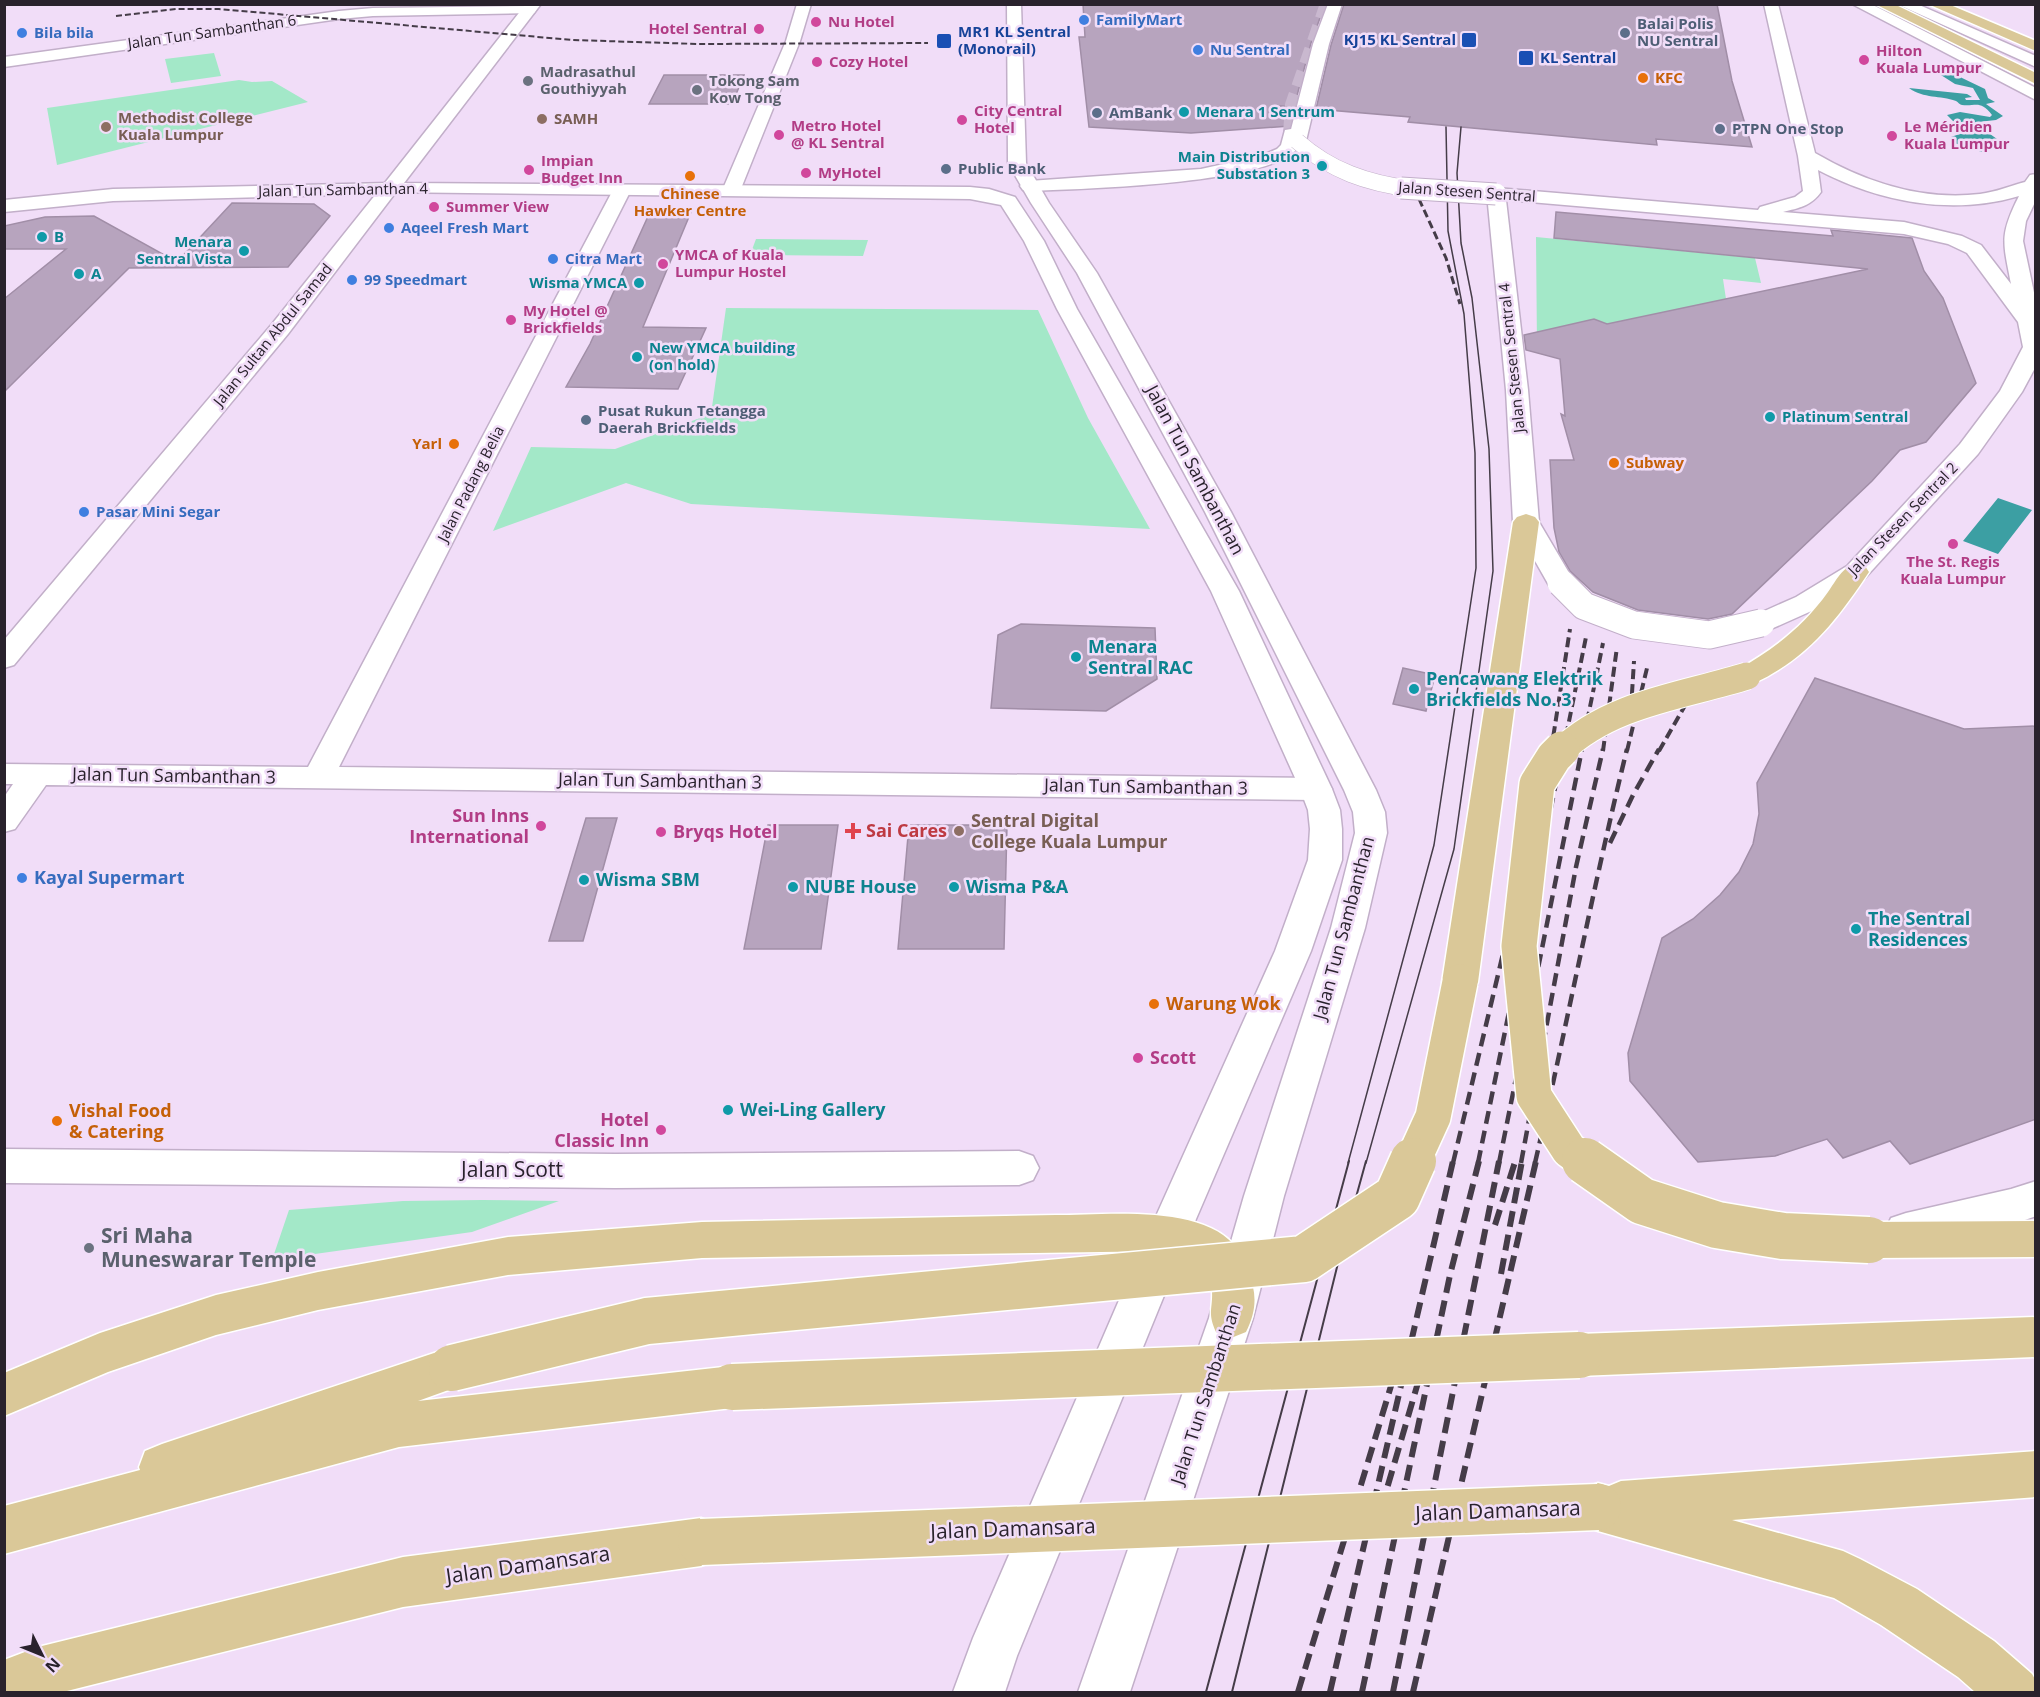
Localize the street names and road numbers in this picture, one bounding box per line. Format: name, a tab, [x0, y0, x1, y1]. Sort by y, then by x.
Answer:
street label: Jalan Tun Sambanthan 6	[124, 9, 297, 53]
street label: Jalan Stesen Sentral	[1396, 176, 1536, 206]
street label: Jalan Tun Sambanthan 4	[256, 178, 428, 201]
street label: Jalan Sultan Abdul Samad	[207, 259, 336, 411]
street label: Jalan Stesen Sentral 4	[1493, 282, 1529, 436]
street label: Jalan Tun Sambanthan	[1140, 379, 1251, 559]
street label: Jalan Padang Belia	[431, 422, 508, 547]
street label: Jalan Stesen Sentral 2	[1842, 457, 1962, 581]
street label: Jalan Tun Sambanthan 3	[70, 761, 276, 789]
street label: Jalan Tun Sambanthan 3	[556, 766, 762, 794]
street label: Jalan Tun Sambanthan 3	[1042, 772, 1248, 800]
street label: Jalan Tun Sambanthan	[1306, 833, 1379, 1024]
street label: Jalan Scott	[459, 1155, 563, 1183]
street label: Jalan Tun Sambanthan	[1164, 1300, 1246, 1489]
street label: Jalan Damansara	[1413, 1493, 1581, 1527]
street label: Jalan Damansara	[928, 1511, 1096, 1545]
street label: Jalan Damansara	[442, 1539, 612, 1590]

